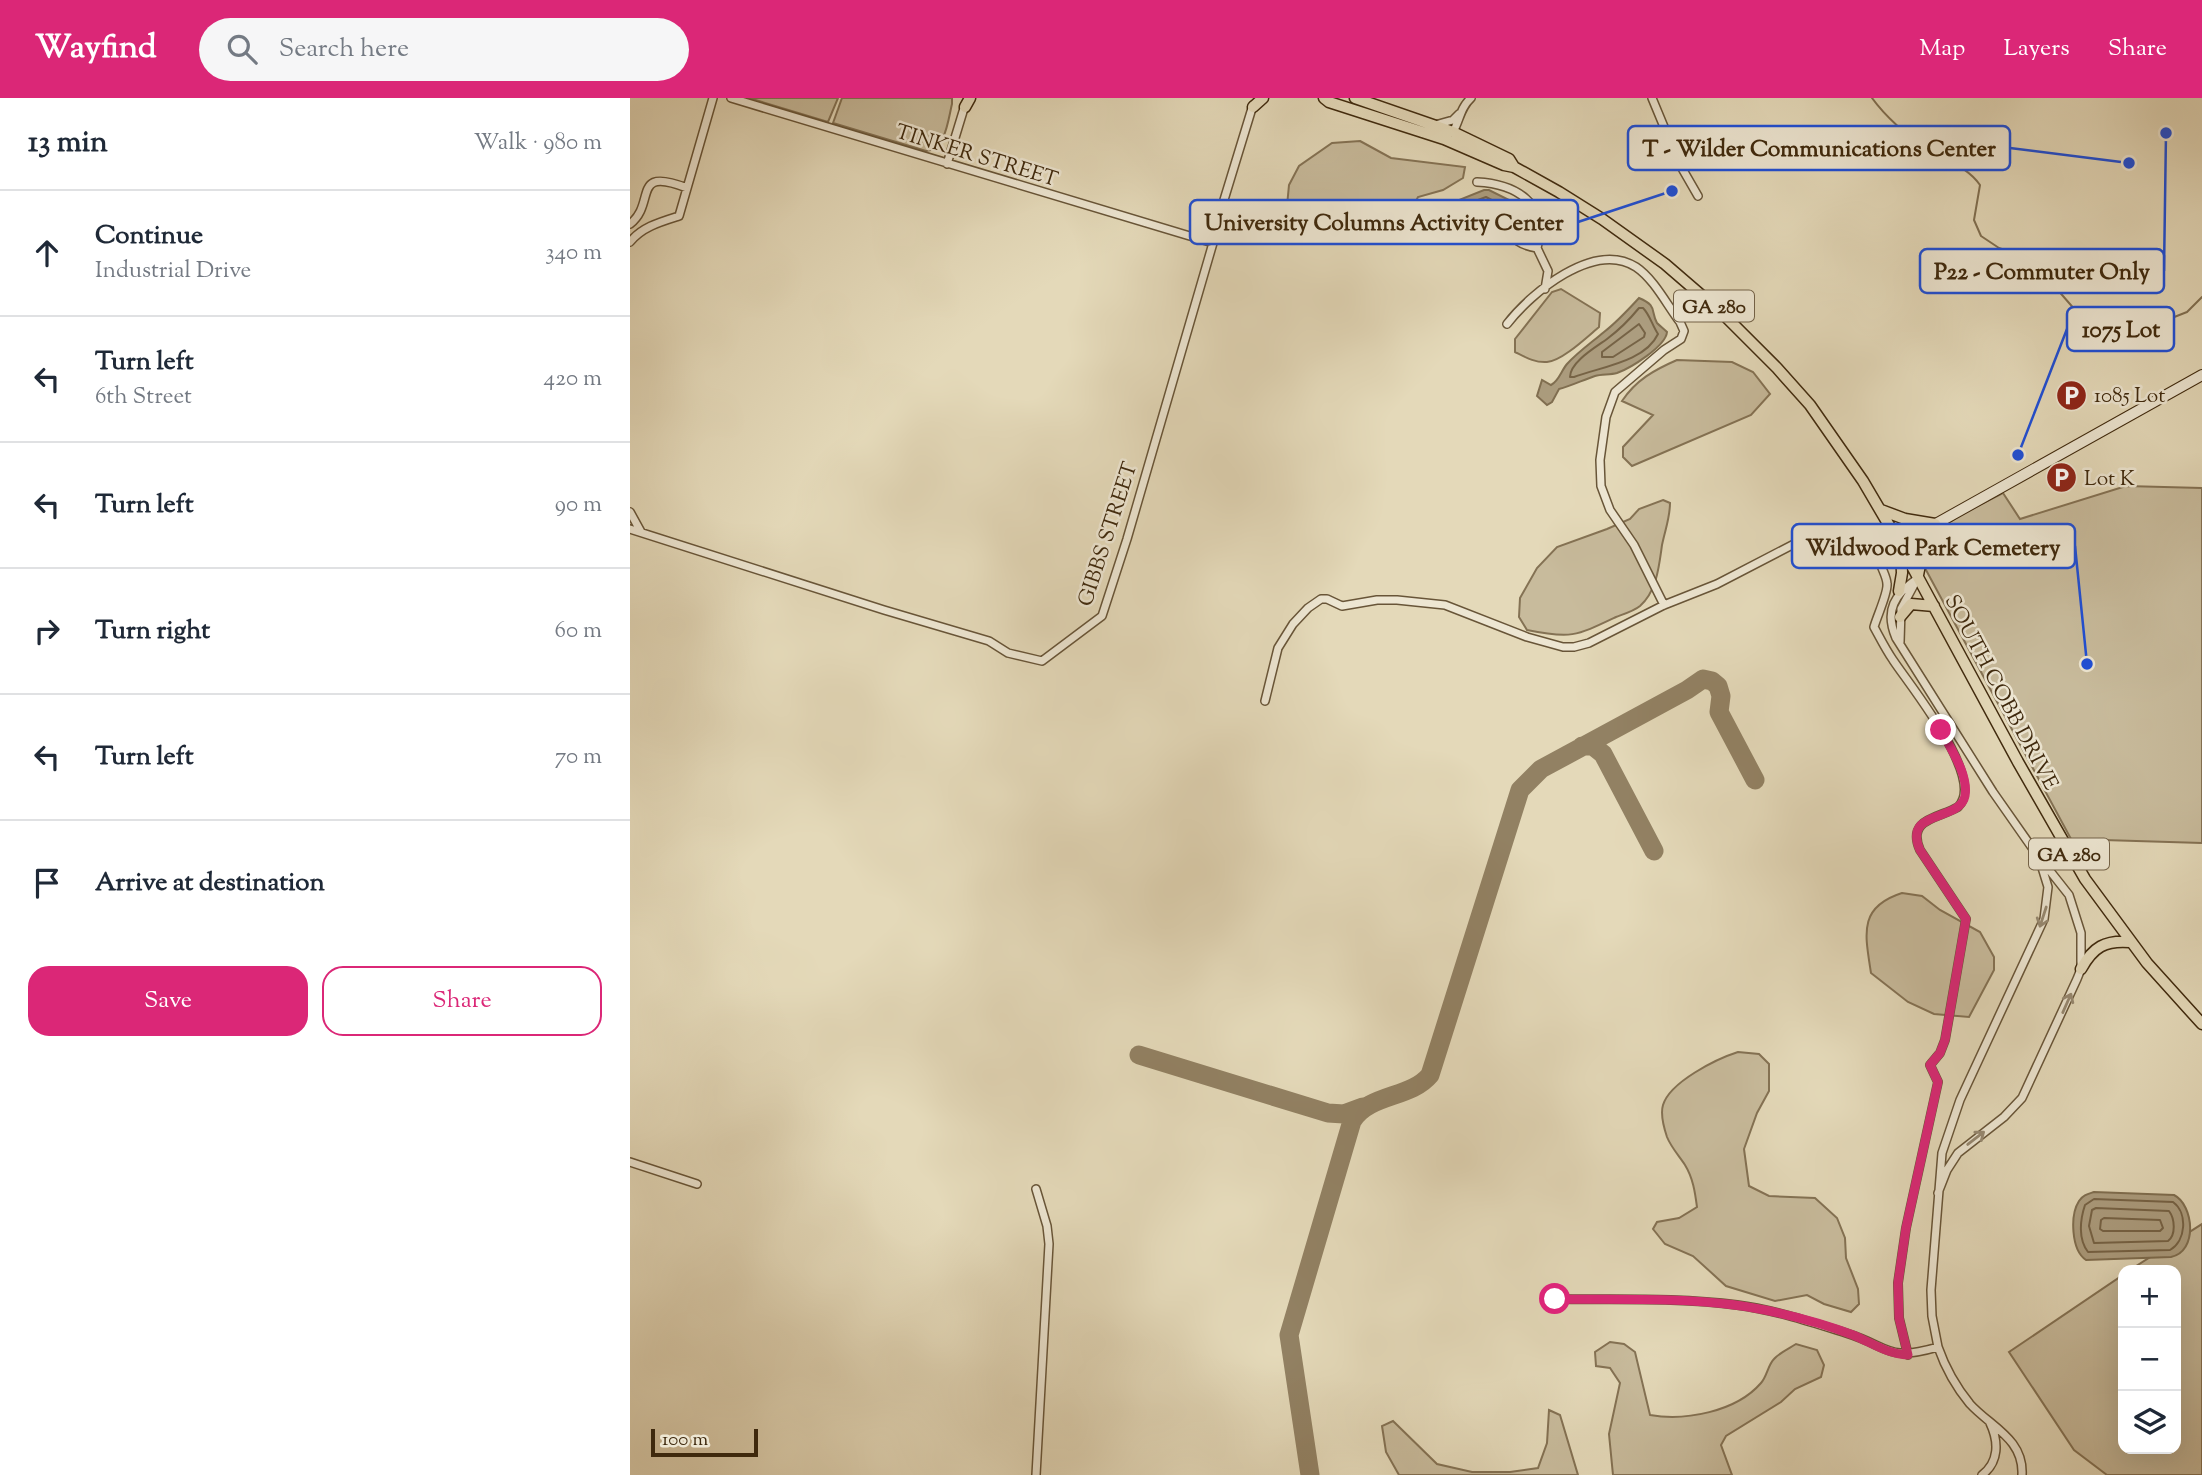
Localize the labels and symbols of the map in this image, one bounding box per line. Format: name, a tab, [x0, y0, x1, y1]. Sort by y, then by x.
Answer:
street label: TINKER STREET	[892, 118, 1062, 196]
callout: T - Wilder Communications Center	[1628, 126, 2010, 170]
text: T - Wilder Communications Center	[1642, 134, 1996, 167]
callout: University Columns Activity Center	[1190, 200, 1578, 244]
text: University Columns Activity Center	[1204, 208, 1564, 241]
callout: P22 - Commuter Only	[1920, 249, 2164, 293]
text: P22 - Commuter Only	[1934, 257, 2151, 290]
road number: GA 280	[1674, 290, 1754, 322]
callout: 1075 Lot	[2067, 307, 2174, 351]
text: 1075 Lot	[2082, 315, 2160, 348]
parking icon: 1085 Lot	[2054, 378, 2088, 412]
place label: 1085 Lot	[2094, 382, 2165, 412]
street label: GIBBS STREET	[1071, 458, 1146, 611]
parking icon: Lot K	[2044, 461, 2078, 495]
place label: Lot K	[2084, 465, 2135, 495]
callout: Wildwood Park Cemetery	[1792, 524, 2075, 568]
text: Wildwood Park Cemetery	[1806, 533, 2061, 566]
street label: SOUTH COBB DRIVE	[1936, 590, 2065, 796]
route end	[1925, 714, 1956, 745]
road number: GA 280	[2029, 838, 2109, 870]
one-way arrow	[2036, 906, 2048, 928]
one-way arrow	[2061, 993, 2074, 1014]
one-way arrow	[1966, 1131, 1985, 1146]
route start	[1539, 1283, 1570, 1314]
scale bar	[651, 1426, 758, 1458]

